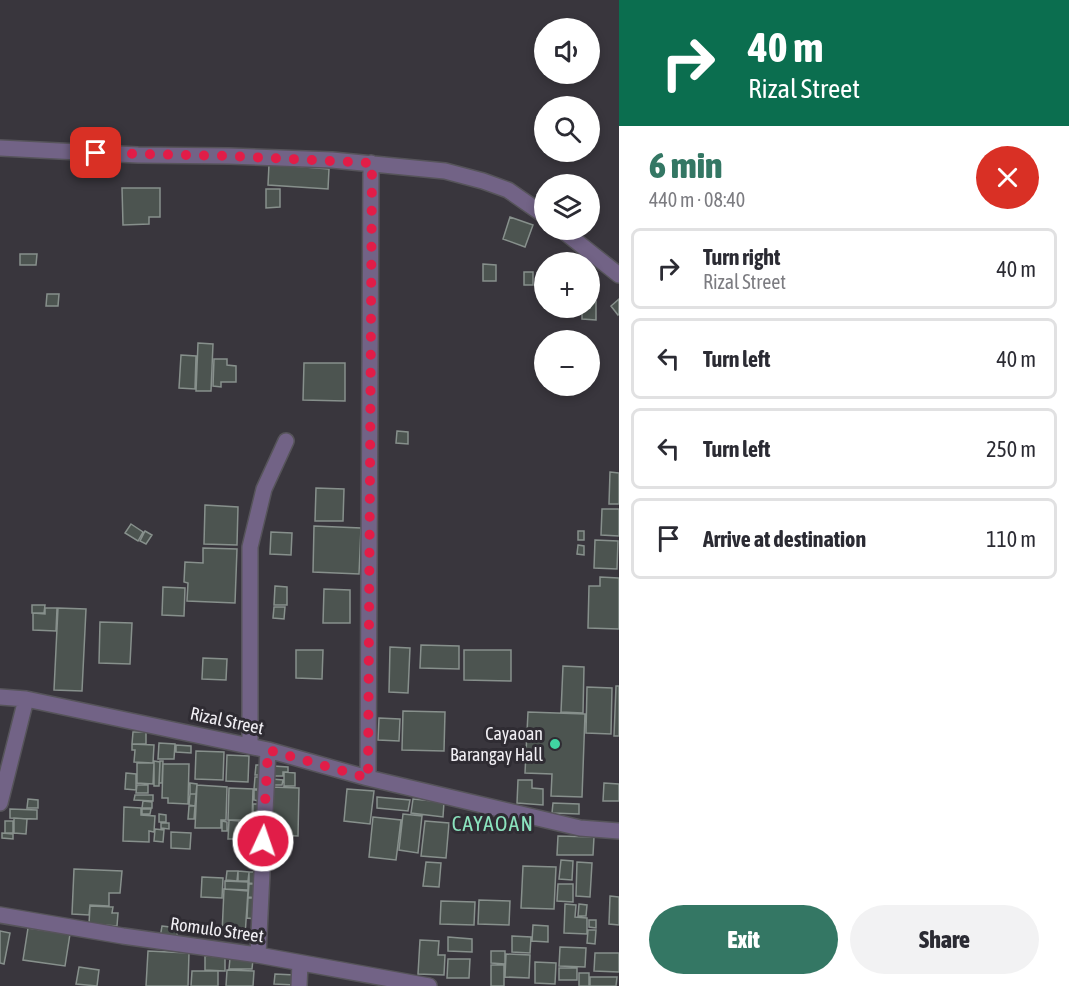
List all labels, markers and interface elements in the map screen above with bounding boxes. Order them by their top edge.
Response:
map controls [534,18,600,396]
button: sound [534,18,600,84]
text: 40 m [748,23,823,71]
icon: right [649,24,727,102]
text: Rizal Street [748,73,860,104]
button: search [534,96,600,162]
pin [70,127,121,178]
icon: arrive [79,136,112,169]
text: 6 min [649,144,723,186]
button: close [976,146,1039,209]
button: layers [534,174,600,240]
text: 440 m · 08:40 [649,188,745,211]
text: Turn right [703,244,780,270]
button: + [534,252,600,318]
icon: right [652,252,685,285]
text: 40 m [996,256,1036,282]
text: Rizal Street [703,270,786,293]
button: − [534,330,600,396]
icon: left [652,342,685,375]
text: Turn left [703,346,770,372]
text: 40 m [996,346,1036,372]
icon: left [652,432,685,465]
text: Turn left [703,436,770,462]
text: 250 m [986,436,1036,462]
icon: arrive [652,522,685,555]
text: Arrive at destination [703,526,866,552]
text: 110 m [986,526,1036,552]
street label: Rizal Street [188,702,266,739]
place label: Cayaoan Barangay Hall [450,723,543,765]
marker: Cayaoan Barangay Hall [548,737,562,751]
position arrow [231,809,295,873]
district label: CAYAOAN [452,811,534,835]
button: Exit [649,905,838,974]
button: Share [850,905,1039,974]
street label: Romulo Street [169,913,265,946]

